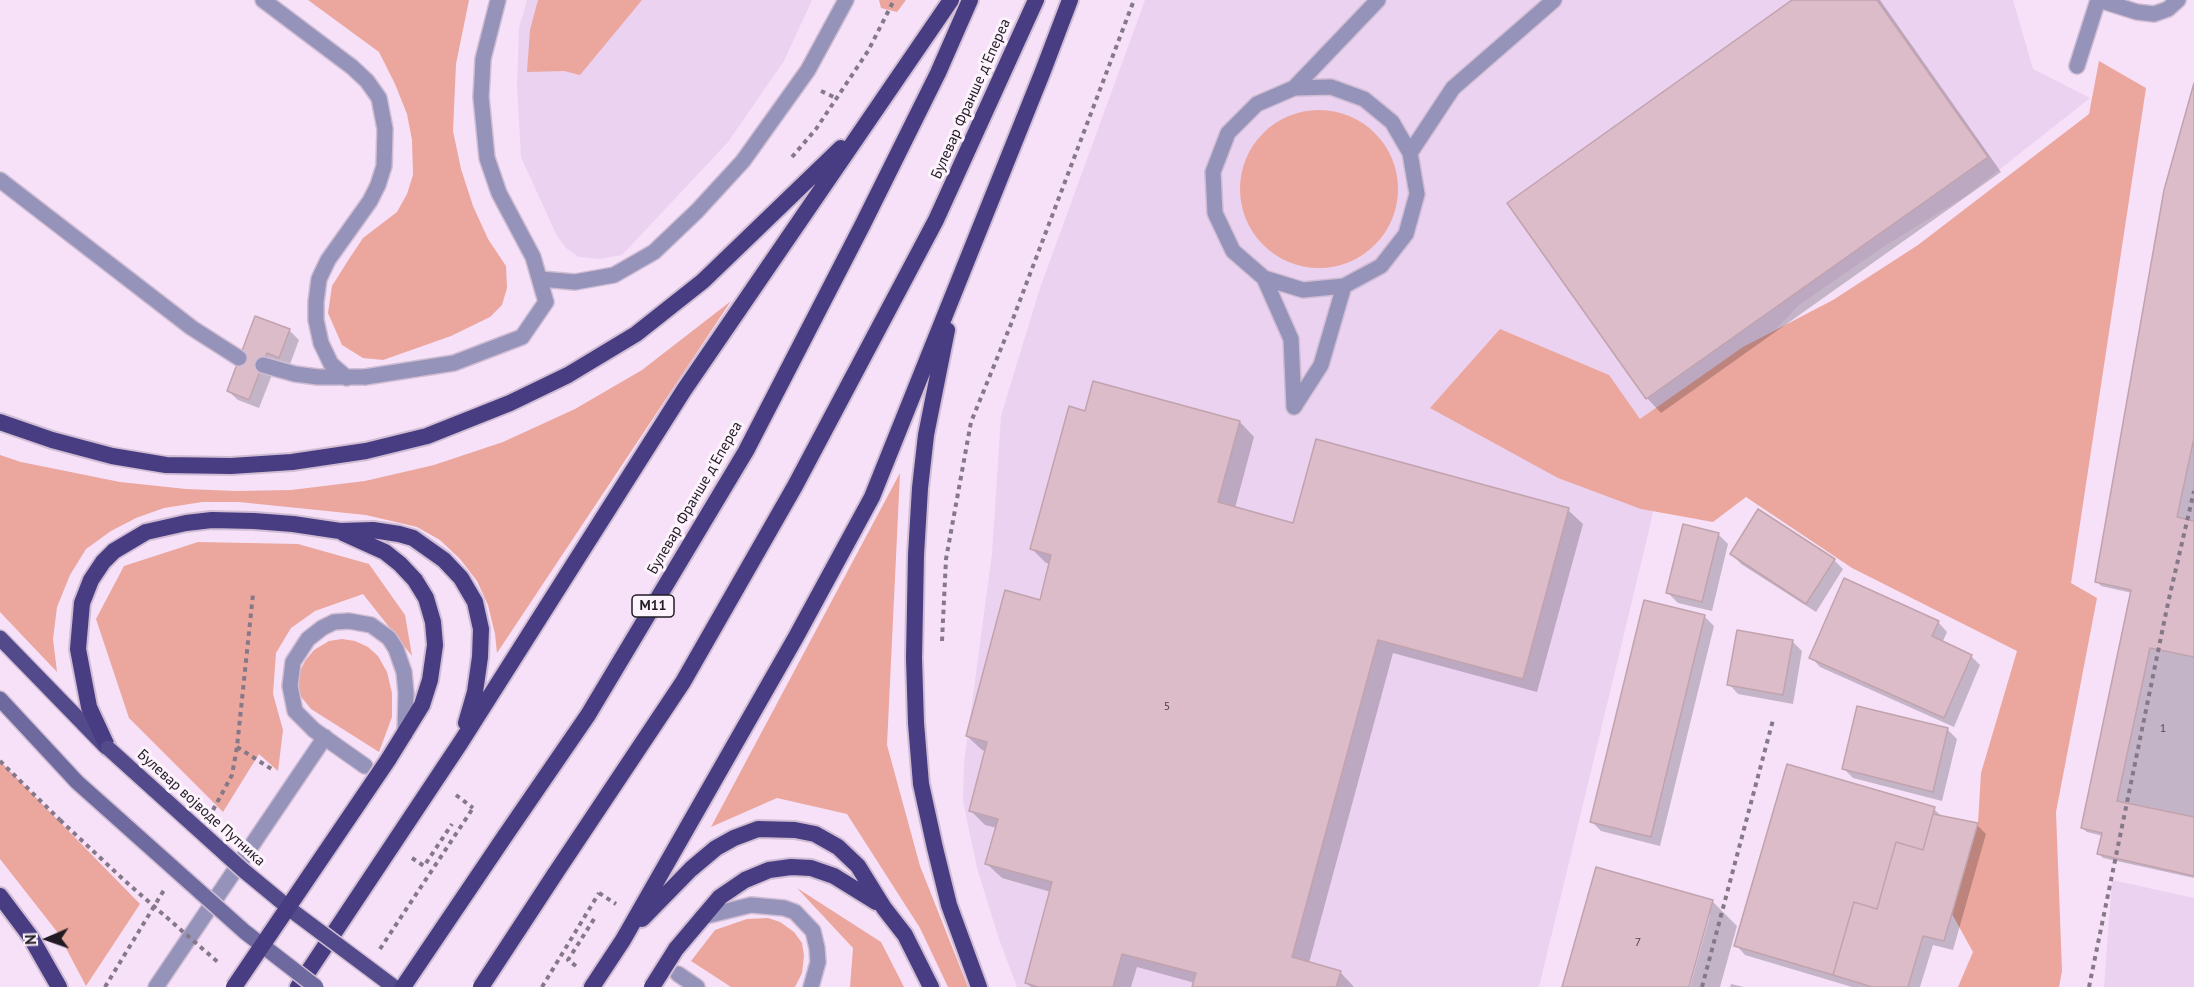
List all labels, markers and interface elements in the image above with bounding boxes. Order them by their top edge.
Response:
street label: Булевар Франше д'Епереа [927,16,1015,182]
street label: Булевар Франше д'Епереа [644,418,746,578]
road number: M11 [632,595,674,617]
house number: 5 [1164,700,1170,714]
house number: 1 [2160,722,2166,736]
street label: Булевар војводе Путника [133,746,269,870]
north arrow [18,909,78,969]
text: N [20,934,40,945]
house number: 7 [1635,936,1641,950]

